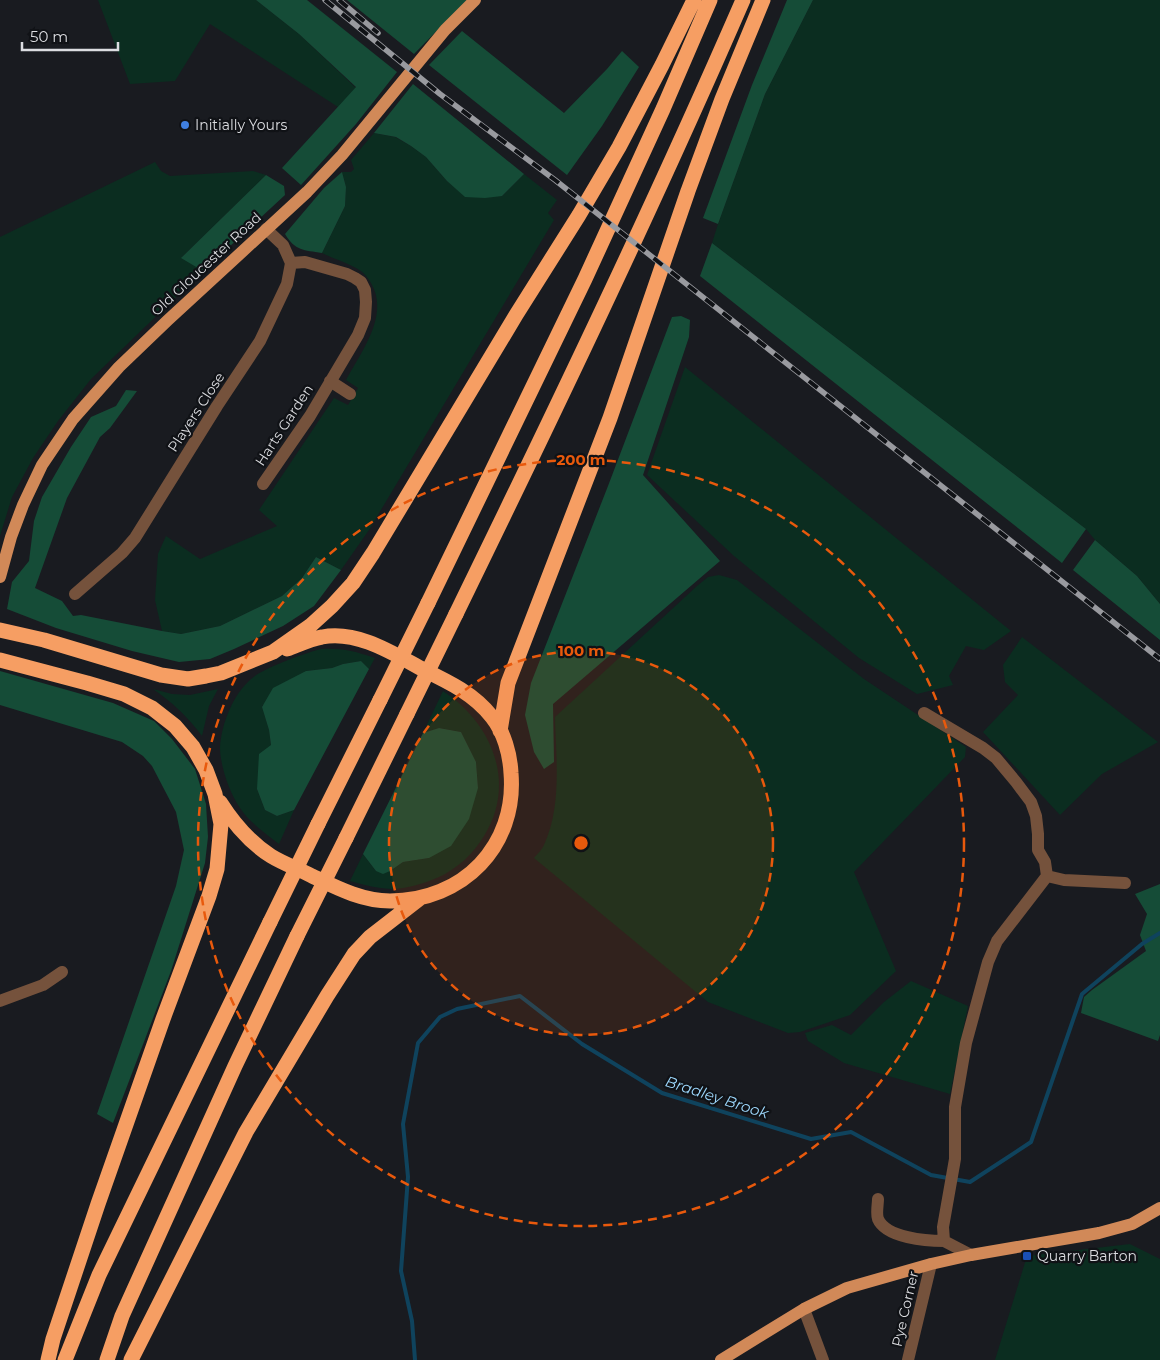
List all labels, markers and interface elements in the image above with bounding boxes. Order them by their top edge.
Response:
scale bar [22,20,119,52]
text: 50 m [30,27,68,46]
place label: Initially Yours [195,116,288,134]
marker: Initially Yours [179,119,191,131]
street label: Old Gloucester Road [147,208,265,320]
street label: Players Close [164,369,228,455]
street label: Harts Garden [251,381,317,469]
text: 200 m [556,450,606,469]
text: 100 m [558,641,604,660]
centre of rings [572,834,590,852]
water label: Bradley Brook [663,1071,772,1123]
place label: Quarry Barton [1037,1247,1137,1265]
marker: Quarry Barton [1021,1250,1033,1262]
street label: Pye Corner [888,1269,923,1349]

